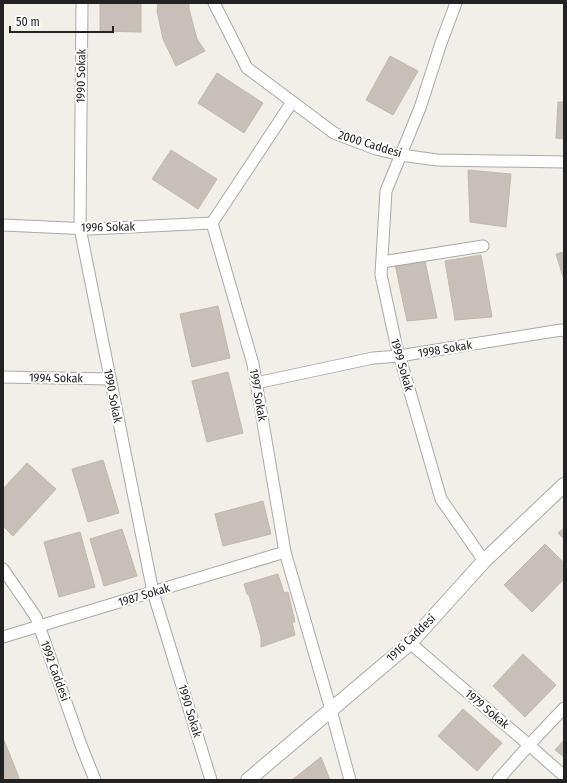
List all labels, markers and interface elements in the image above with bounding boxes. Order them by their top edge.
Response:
scale bar [10,8,113,34]
text: 50 m [16,15,40,29]
street label: 1990 Sokak [74,48,88,103]
street label: 2000 Caddesi [337,128,403,160]
street label: 1996 Sokak [81,220,136,234]
street label: 1999 Sokak [388,337,416,393]
street label: 1998 Sokak [417,338,473,360]
street label: 1990 Sokak [101,368,125,425]
street label: 1997 Sokak [247,368,270,423]
street label: 1994 Sokak [29,371,84,385]
street label: 1987 Sokak [117,580,172,609]
street label: 1916 Caddesi [384,611,438,665]
street label: 1992 Caddesi [38,639,72,703]
street label: 1990 Sokak [175,683,205,740]
street label: 1979 Sokak [462,687,512,732]

